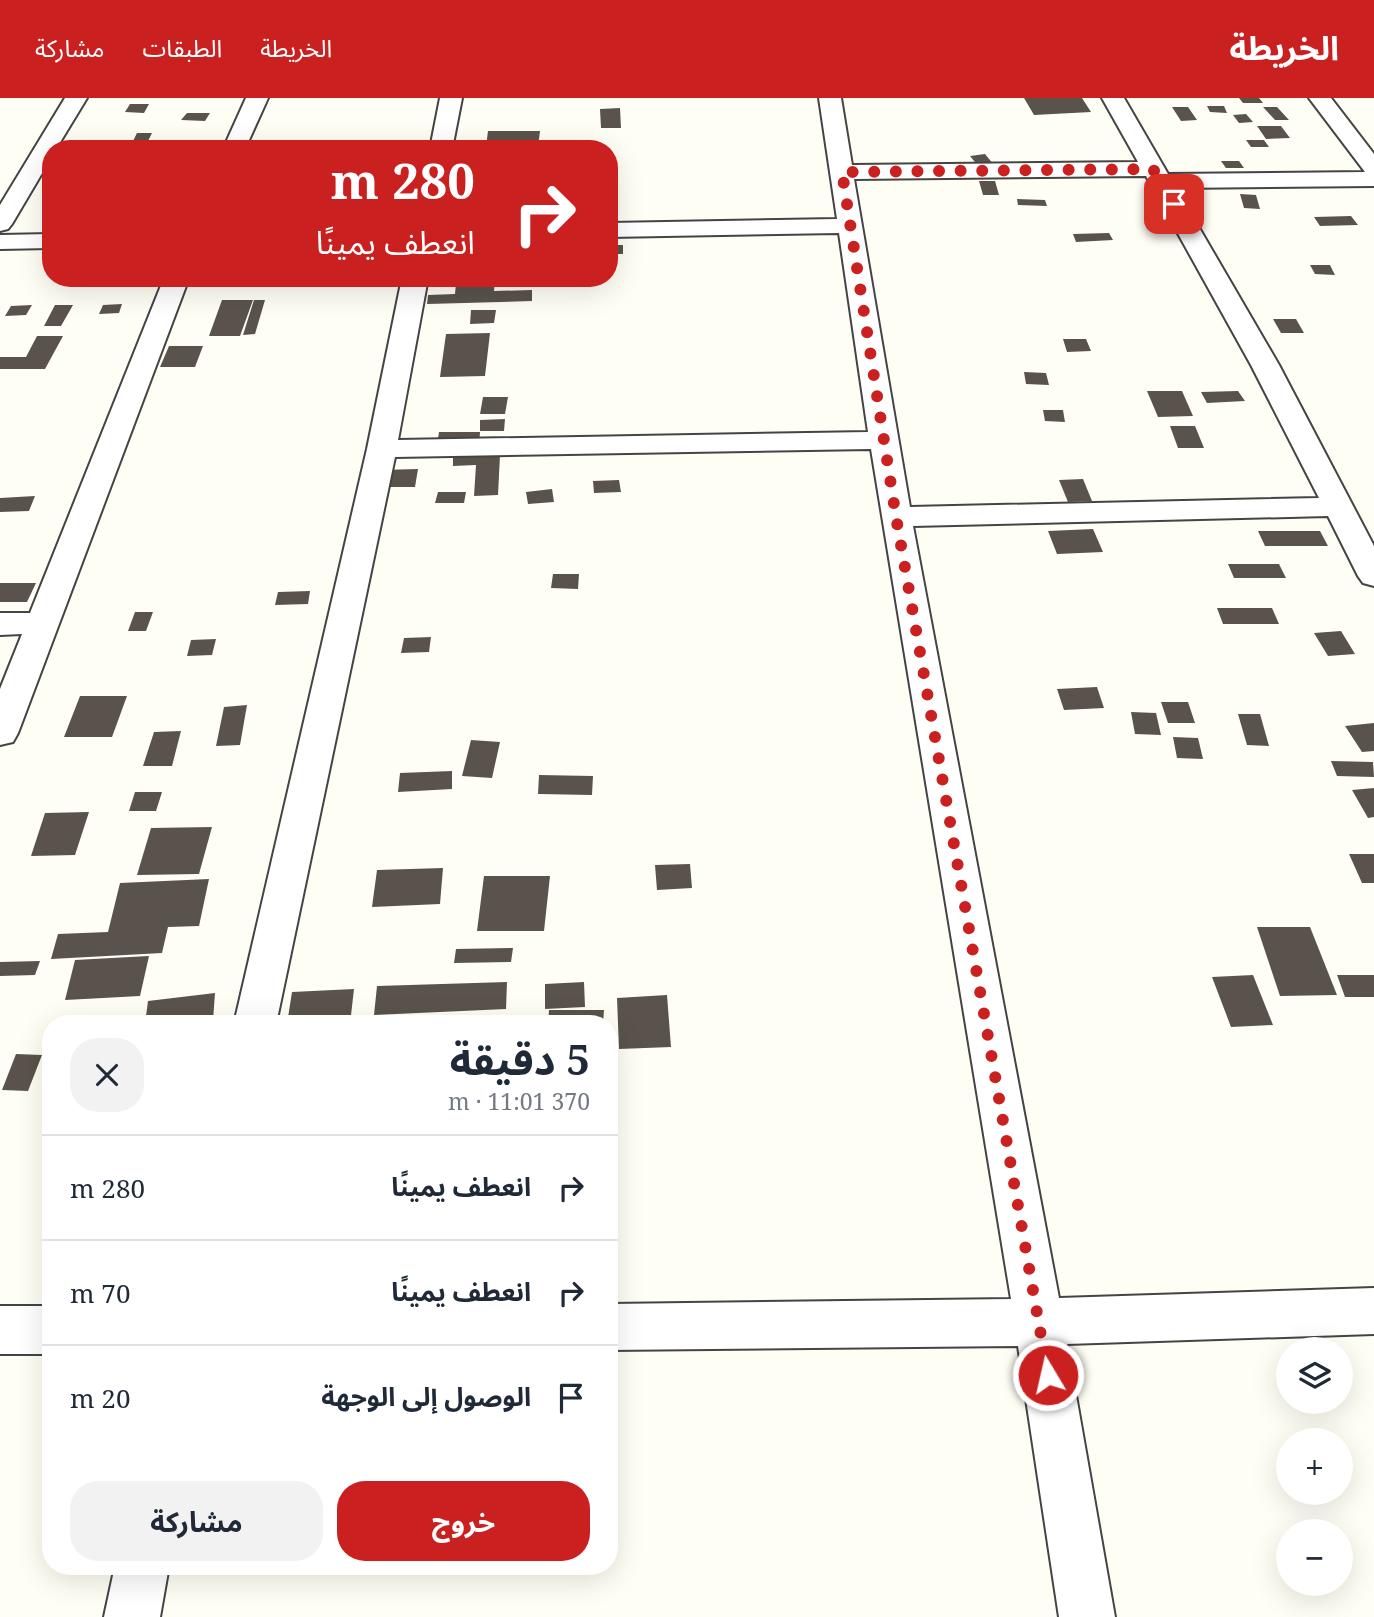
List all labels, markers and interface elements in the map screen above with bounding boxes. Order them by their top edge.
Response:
text: الخريطة [1229,25,1339,70]
text: مشاركة [35,31,104,64]
text: الطبقات [142,31,222,64]
text: الخريطة [260,31,332,64]
text: 280 m [331,147,475,213]
icon: right [499,168,590,259]
pin [1144,174,1204,234]
icon: arrive [1155,185,1193,223]
text: انعطف يمينًا [316,220,475,263]
text: 5 دقيقة [450,1030,590,1087]
button: close [70,1038,144,1112]
text: 370 m · 11:01 [448,1085,590,1117]
text: انعطف يمينًا [391,1168,531,1204]
icon: right [552,1169,590,1207]
text: 280 m [70,1170,145,1206]
text: انعطف يمينًا [391,1273,531,1309]
icon: right [552,1274,590,1312]
text: 70 m [70,1275,130,1311]
map controls [1276,1337,1353,1596]
button: layers [1276,1337,1353,1414]
position arrow [1011,1338,1085,1412]
text: الوصول إلى الوجهة [321,1378,531,1414]
icon: arrive [552,1379,590,1417]
text: 20 m [70,1380,130,1416]
button: + [1276,1428,1353,1505]
button: مشاركة [70,1481,323,1561]
button: خروج [337,1481,590,1561]
button: − [1276,1519,1353,1596]

